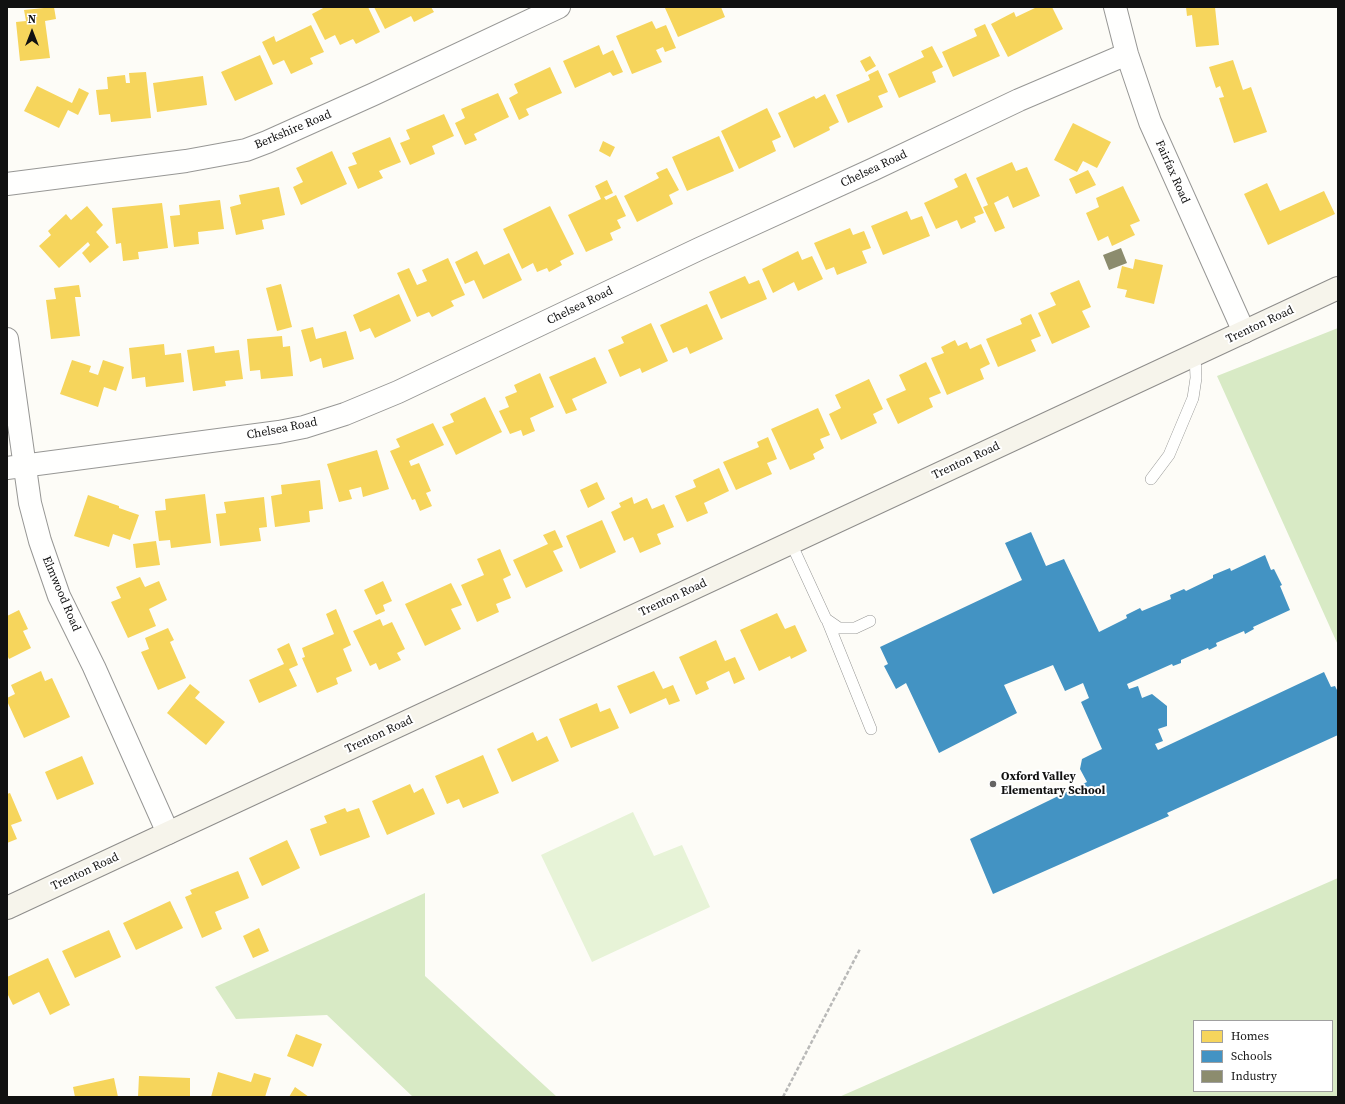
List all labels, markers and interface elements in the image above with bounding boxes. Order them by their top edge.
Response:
north arrow [12,12,52,52]
text: N [28,12,36,27]
street label: Berkshire Road [252,107,334,153]
street label: Fairfax Road [1152,138,1192,206]
street label: Chelsea Road [838,147,910,191]
street label: Chelsea Road [545,284,615,328]
street label: Trenton Road [1224,303,1296,347]
street label: Chelsea Road [245,415,319,443]
street label: Trenton Road [930,439,1002,483]
street label: Elmwood Road [39,554,83,634]
street label: Trenton Road [637,576,709,620]
street label: Trenton Road [343,713,415,757]
place label: Oxford Valley Elementary School [1001,770,1105,798]
marker: Oxford Valley Elementary School [988,779,998,789]
street label: Trenton Road [49,850,121,894]
legend [1193,1020,1333,1092]
text: Homes [1231,1028,1269,1044]
text: Schools [1231,1048,1272,1064]
text: Industry [1231,1068,1277,1084]

